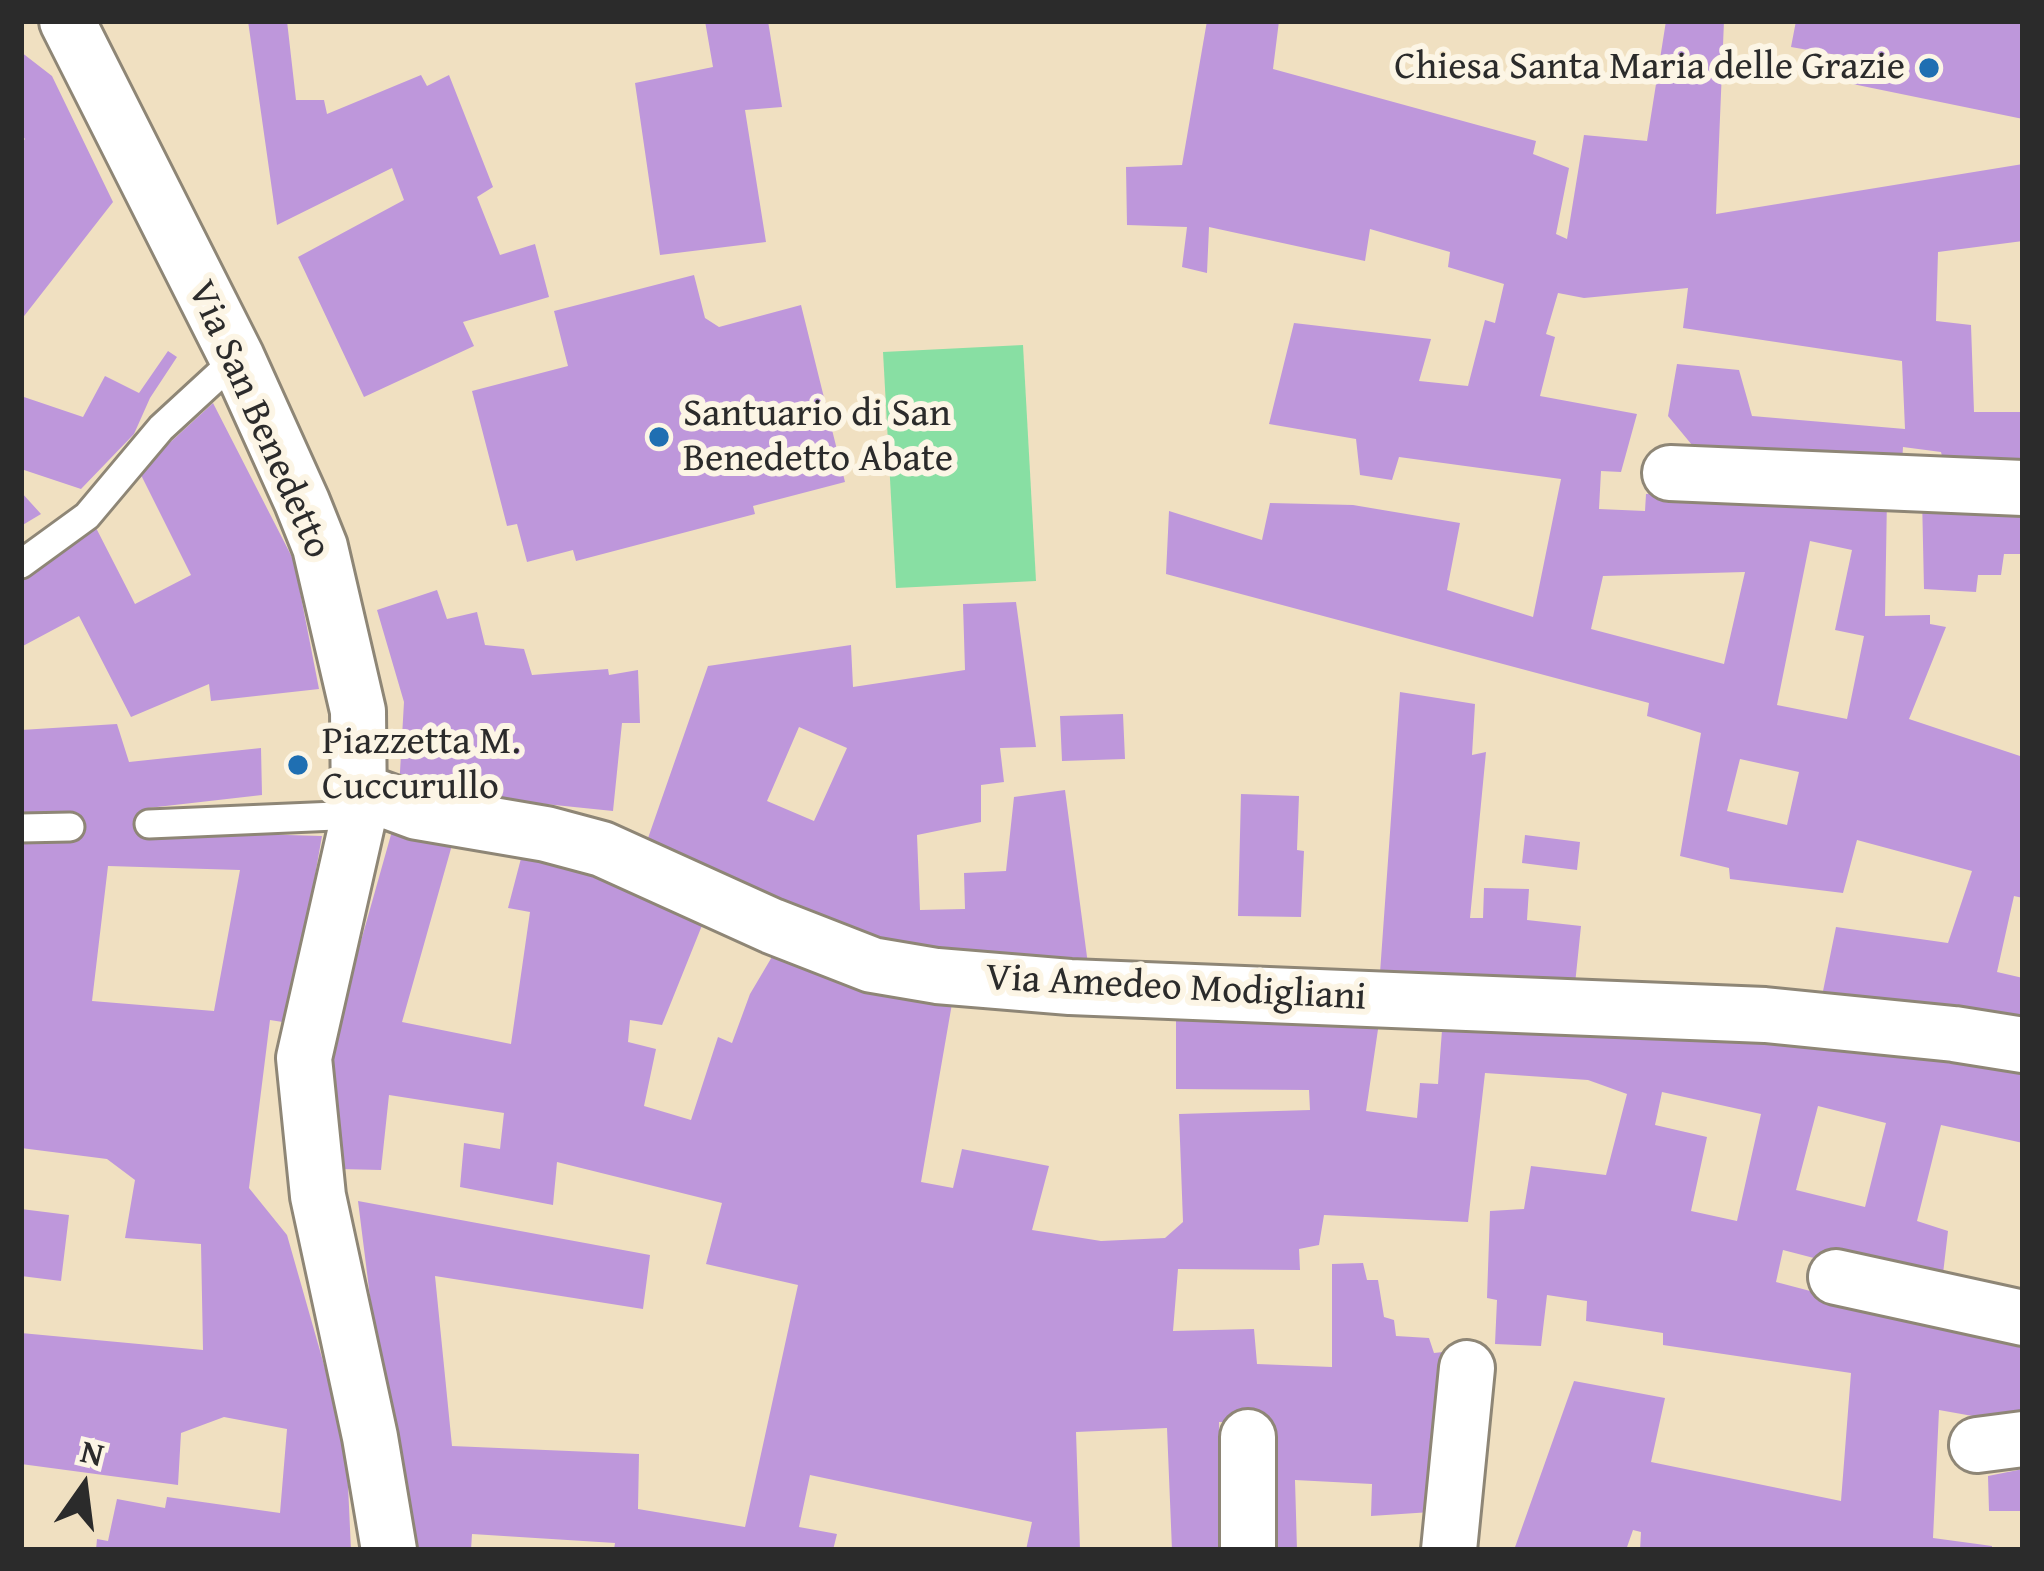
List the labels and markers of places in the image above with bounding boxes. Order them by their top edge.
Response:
place label: Chiesa Santa Maria delle Grazie [1394,45,1905,91]
marker: Chiesa Santa Maria delle Grazie [1916,55,1942,81]
place label: Santuario di San Benedetto Abate [683,392,953,483]
marker: Santuario di San Benedetto Abate [646,424,672,450]
place label: Piazzetta M. Cuccurullo [322,720,521,811]
marker: Piazzetta M. Cuccurullo [285,752,311,778]

